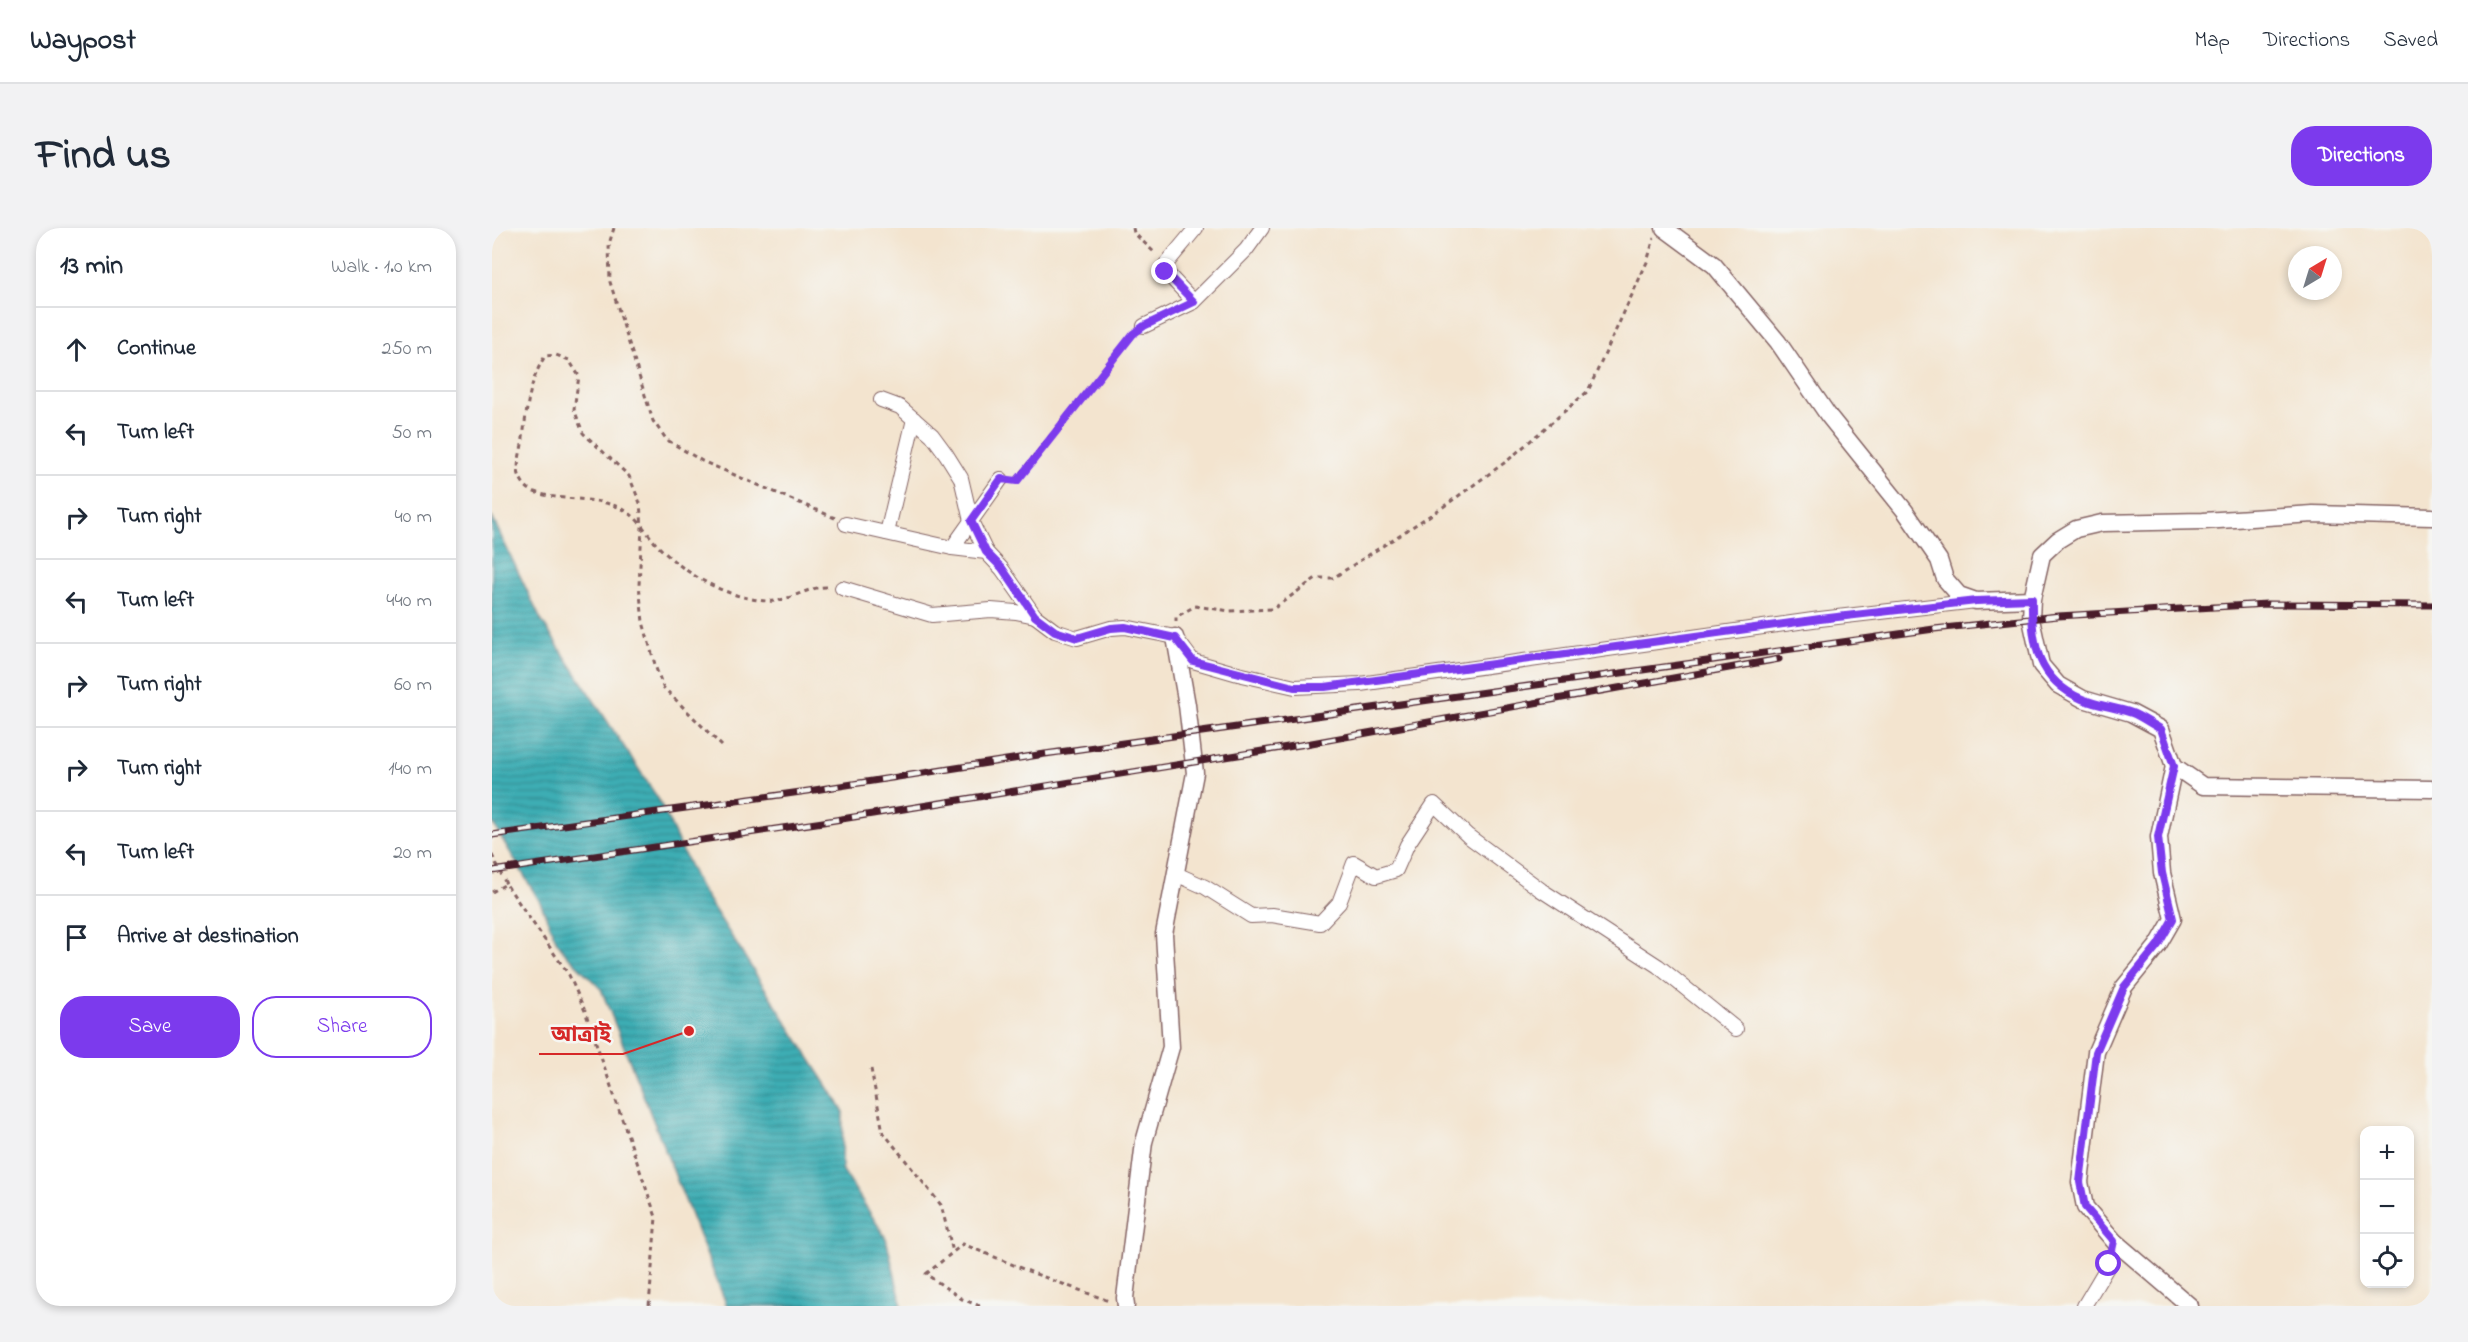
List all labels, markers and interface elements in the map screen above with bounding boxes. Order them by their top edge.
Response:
text: Waypost [30,21,136,62]
text: Map [2194,26,2230,56]
text: Directions [2263,26,2350,56]
text: Saved [2383,26,2438,56]
text: Find us [36,126,171,187]
button: Directions [2291,126,2432,186]
north arrow [2288,246,2342,300]
text: 13 min [60,248,123,286]
text: Walk · 1.0 km [331,253,432,282]
route end [1151,258,1177,284]
icon: ahead [60,333,93,366]
text: Continue [117,333,196,365]
text: 250 m [381,335,432,364]
icon: left [60,417,93,450]
text: Turn left [117,417,194,449]
text: 50 m [391,419,432,448]
icon: right [60,501,93,534]
text: Turn right [117,501,202,533]
text: 40 m [395,503,432,532]
icon: left [60,585,93,618]
text: Turn left [117,585,194,617]
text: 440 m [386,587,432,616]
icon: right [60,669,93,702]
text: Turn right [117,669,202,701]
text: 60 m [394,671,432,700]
icon: right [60,753,93,786]
text: Turn right [117,753,202,785]
text: 140 m [388,755,432,784]
icon: left [60,837,93,870]
text: Turn left [117,837,194,869]
text: 20 m [393,839,432,868]
icon: arrive [60,921,93,954]
text: Arrive at destination [117,921,299,953]
button: Save [60,996,240,1058]
button: Share [252,996,432,1058]
callout: আত্রাই [539,1014,623,1054]
text: আত্রাই [550,1020,612,1052]
map controls [2360,1126,2414,1288]
button: + [2360,1126,2414,1180]
button: − [2360,1180,2414,1234]
button: locate [2360,1234,2414,1288]
route start [2095,1250,2121,1276]

